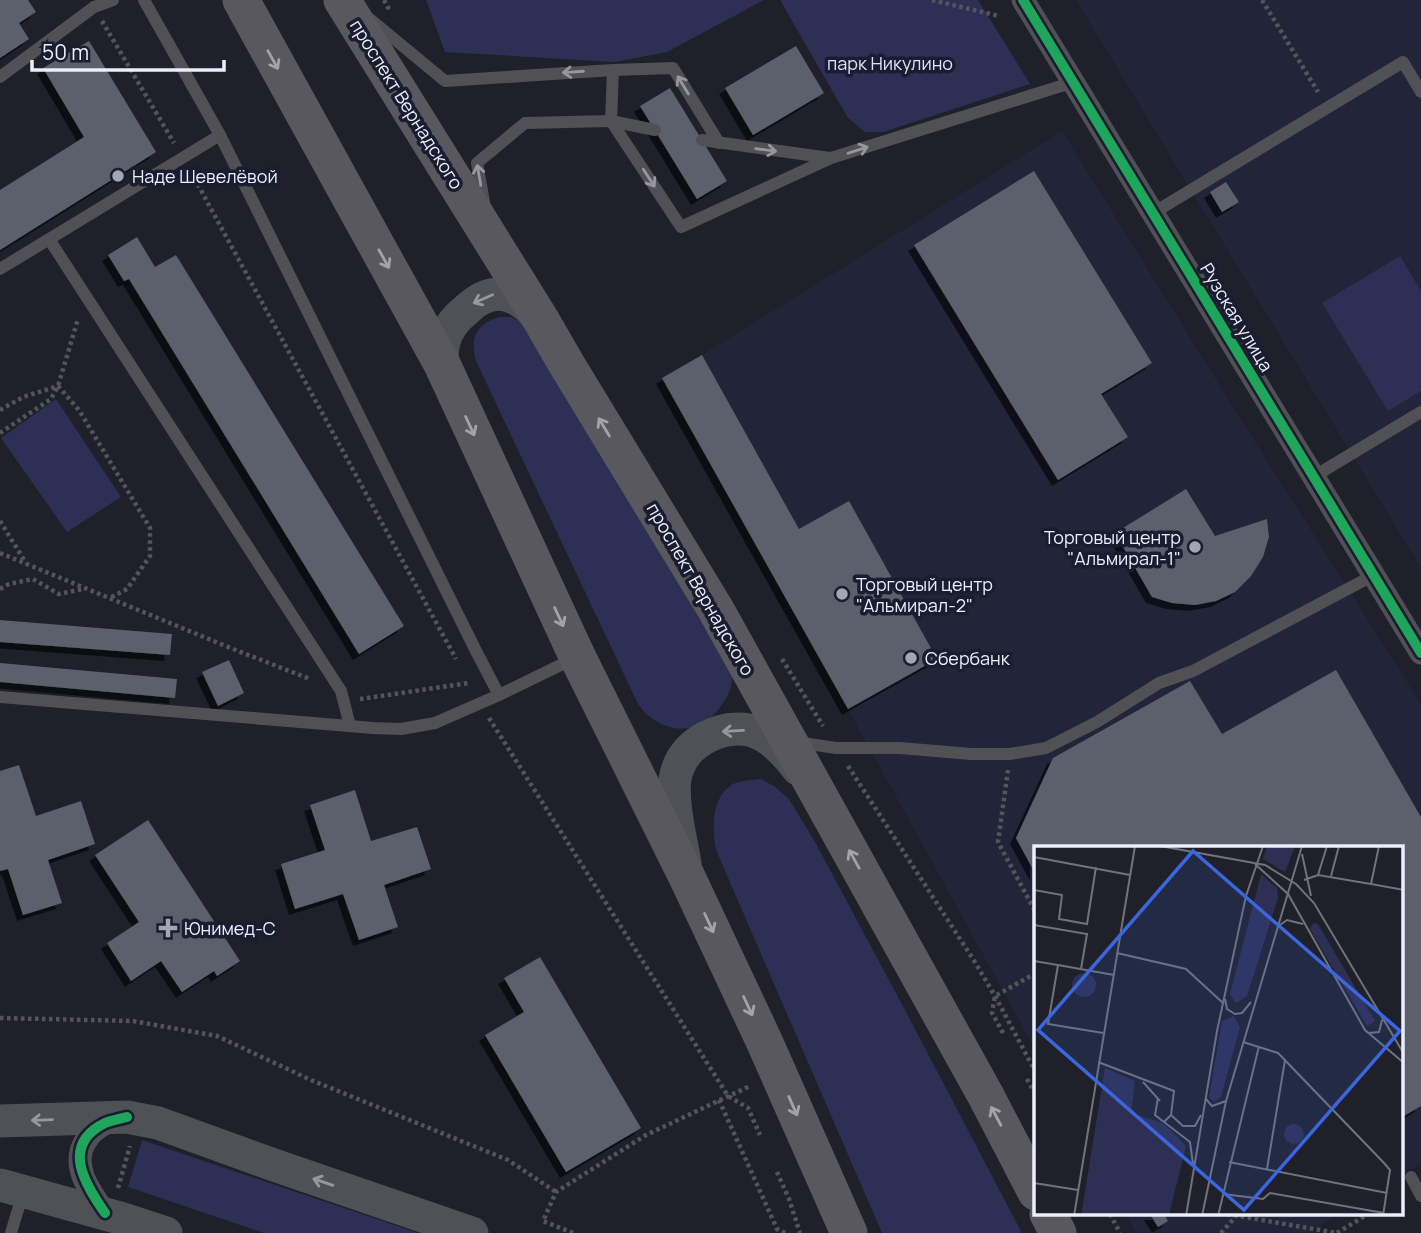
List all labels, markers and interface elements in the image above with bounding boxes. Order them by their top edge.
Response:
street label: проспект Вернадского [345,15,469,193]
scale bar [32,28,224,72]
text: 50 m [42,38,89,66]
one-way arrow [267,49,280,70]
park label: парк Никулино [827,51,953,75]
one-way arrow [562,66,585,79]
one-way arrow [676,75,690,95]
one-way arrow [847,142,869,155]
one-way arrow [754,143,777,156]
place label: Наде Шевелёвой [132,164,278,188]
one-way arrow [472,164,485,187]
marker: Наде Шевелёвой [110,168,126,184]
one-way arrow [642,168,656,187]
one-way arrow [378,248,391,269]
street label: Рузская улица [1195,258,1279,376]
one-way arrow [473,293,494,306]
one-way arrow [464,415,478,436]
one-way arrow [597,418,611,438]
street label: проспект Вернадского [642,498,760,680]
place label: Торговый центр "Альмирал-1" [1044,525,1181,570]
marker: Торговый центр "Альмирал-1" [1187,539,1203,555]
place label: Торговый центр "Альмирал-2" [856,572,993,617]
marker: Торговый центр "Альмирал-2" [834,586,850,602]
one-way arrow [553,606,567,627]
place label: Сбербанк [925,646,1011,670]
marker: Сбербанк [903,650,919,666]
one-way arrow [723,725,745,738]
inset map [1034,846,1404,1216]
one-way arrow [847,850,861,870]
one-way arrow [702,912,716,933]
place label: Юнимед-С [184,916,276,940]
marker: Юнимед-С [158,918,178,938]
one-way arrow [742,995,755,1016]
one-way arrow [787,1094,800,1116]
one-way arrow [989,1106,1002,1127]
one-way arrow [30,1113,53,1126]
one-way arrow [312,1175,334,1188]

